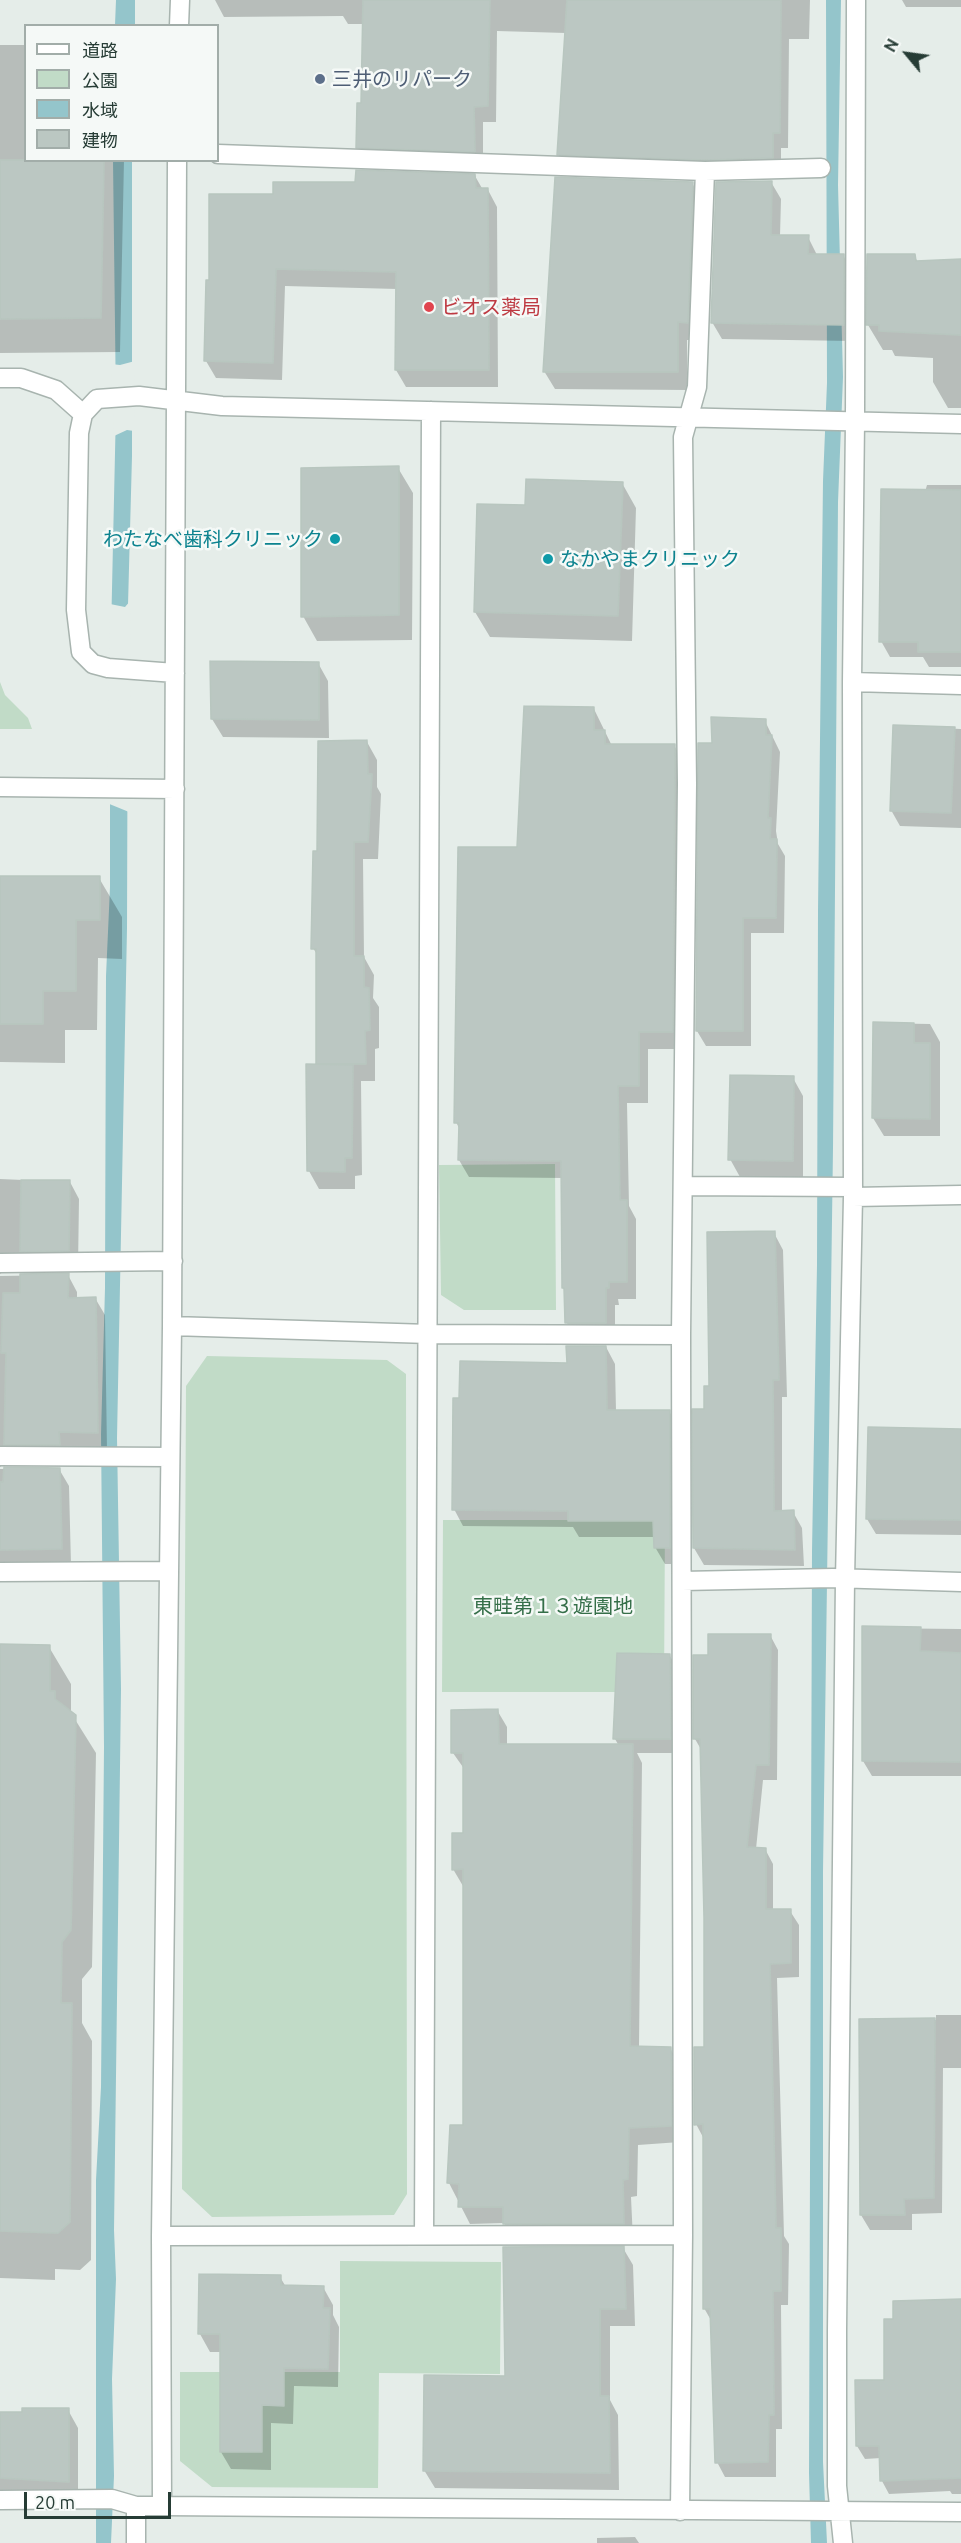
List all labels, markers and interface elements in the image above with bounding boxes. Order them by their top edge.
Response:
legend [24,24,219,162]
north arrow [877,24,937,84]
text: N [880,36,902,55]
text: 道路 [82,40,118,60]
place label: 三井のリパーク [332,67,472,91]
text: 公園 [82,70,118,90]
marker: 三井のリパーク [313,72,327,86]
text: 水域 [82,100,118,120]
text: 建物 [82,130,118,150]
place label: ビオス薬局 [441,295,541,319]
marker: ビオス薬局 [422,300,436,314]
place label: わたなべ歯科クリニック [103,527,323,551]
marker: わたなべ歯科クリニック [328,532,342,546]
place label: なかやまクリニック [560,547,740,571]
marker: なかやまクリニック [541,552,555,566]
park label: 東畦第１３遊園地 [473,1594,633,1618]
scale bar [27,2480,174,2518]
text: 20 m [35,2492,75,2512]

